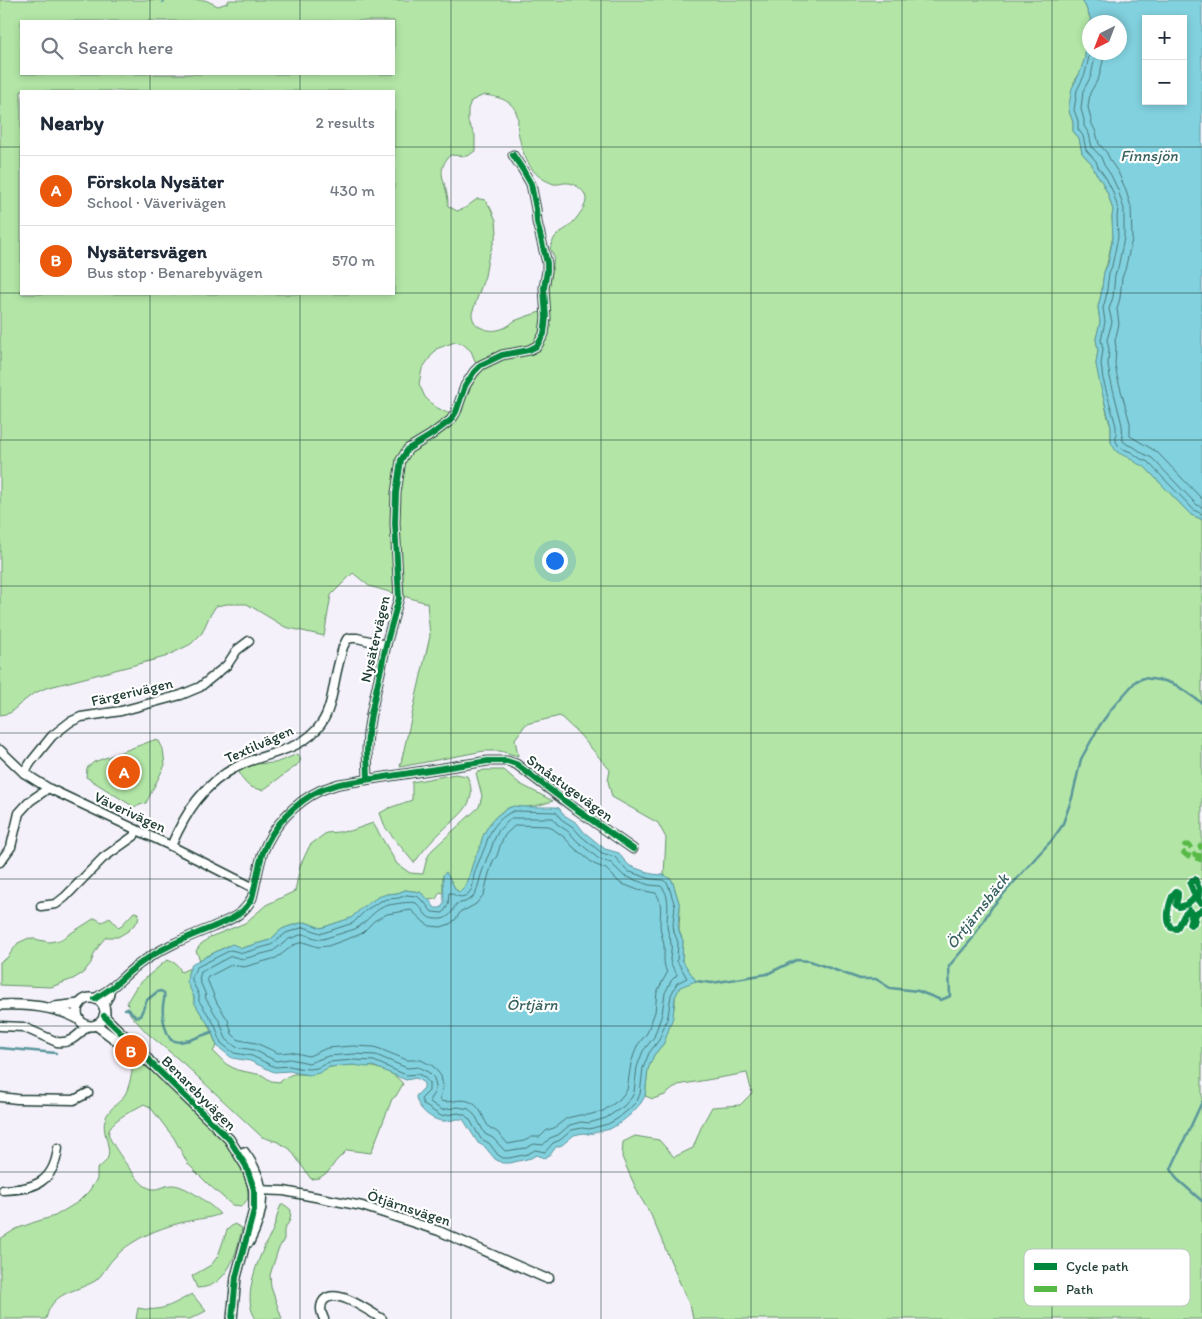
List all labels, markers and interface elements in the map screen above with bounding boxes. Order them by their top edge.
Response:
north arrow [1082,15,1127,60]
map controls [1142,15,1187,105]
button: + [1142,15,1187,60]
search box [20,20,395,75]
icon: search [38,34,66,62]
text: Search here [78,36,173,59]
button: − [1142,60,1187,105]
text: Nearby [40,110,104,135]
text: 2 results [315,113,375,132]
water label: Finnsjön [1120,146,1178,165]
text: Förskola Nysäter [87,170,224,193]
text: A [51,181,61,200]
text: 430 m [330,181,375,200]
text: School · Väverivägen [87,193,226,212]
text: Nysätersvägen [87,240,207,263]
text: B [51,251,61,270]
text: 570 m [332,251,375,270]
text: Bus stop · Benarebyvägen [87,263,263,282]
your location [542,548,568,574]
street label: Nysätervägen [356,593,394,684]
street label: Färgerivägen [89,674,175,710]
street label: Textilvägen [222,721,297,767]
street label: Småstugevägen [523,751,617,826]
pin: A [108,753,140,791]
street label: Väverivägen [91,788,169,836]
water label: Örtjärnsbäck [942,869,1013,953]
water label: Örtjärn [506,995,558,1014]
pin: B [115,1032,147,1070]
street label: Benarebyvägen [158,1052,241,1135]
street label: Ötjärnsvägen [365,1186,453,1230]
legend [1024,1249,1190,1306]
text: Cycle path [1066,1258,1129,1275]
text: Path [1066,1281,1093,1298]

